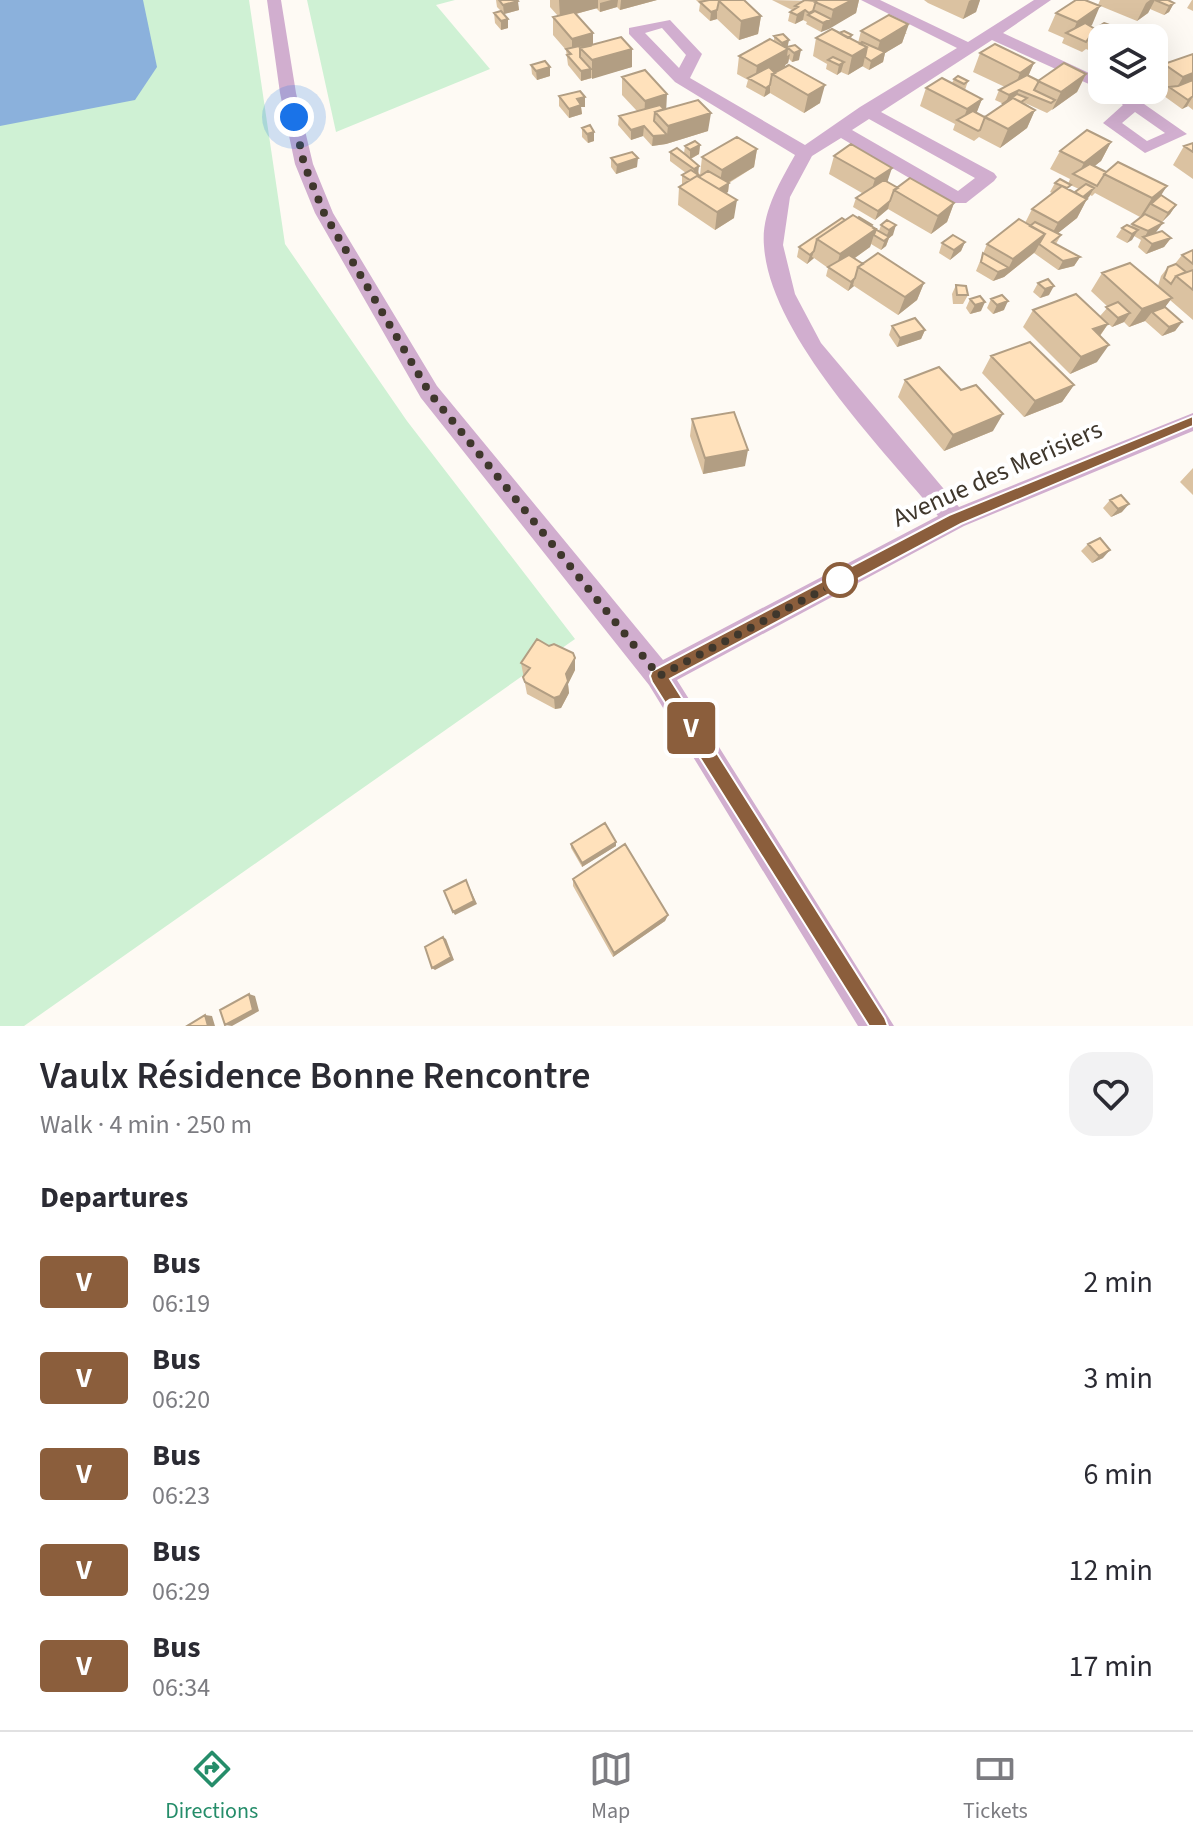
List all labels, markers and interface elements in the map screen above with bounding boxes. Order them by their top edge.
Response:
map controls [1088,24,1168,104]
button: layers [1088,24,1168,104]
your location [274,97,314,137]
street label: Avenue des Merisiers [886,411,1108,536]
unlabelled marker [823,563,857,597]
line badge: V [665,702,717,754]
text: V [683,708,699,748]
text: Vaulx Résidence Bonne Rencontre [40,1049,591,1103]
button: heart [1069,1052,1153,1136]
text: Walk · 4 min · 250 m [40,1106,252,1143]
text: Departures [40,1176,188,1219]
text: Bus [152,1242,200,1285]
text: 2 min [1083,1261,1153,1304]
text: V [76,1262,92,1302]
text: 06:19 [152,1285,210,1322]
text: Bus [152,1338,200,1381]
text: 3 min [1083,1357,1153,1400]
text: V [76,1358,92,1398]
text: 06:20 [152,1381,210,1418]
text: Bus [152,1434,200,1477]
text: 6 min [1083,1453,1153,1496]
text: V [76,1454,92,1494]
text: 06:23 [152,1477,210,1514]
text: Bus [152,1530,200,1573]
text: 12 min [1069,1549,1153,1592]
text: V [76,1550,92,1590]
text: 06:29 [152,1573,210,1610]
text: Bus [152,1626,200,1669]
text: 17 min [1069,1645,1153,1688]
text: V [76,1646,92,1686]
text: 06:34 [152,1669,210,1706]
tab: Directions [165,1747,258,1827]
tab: Map [589,1747,633,1827]
tab: Tickets [963,1747,1028,1827]

